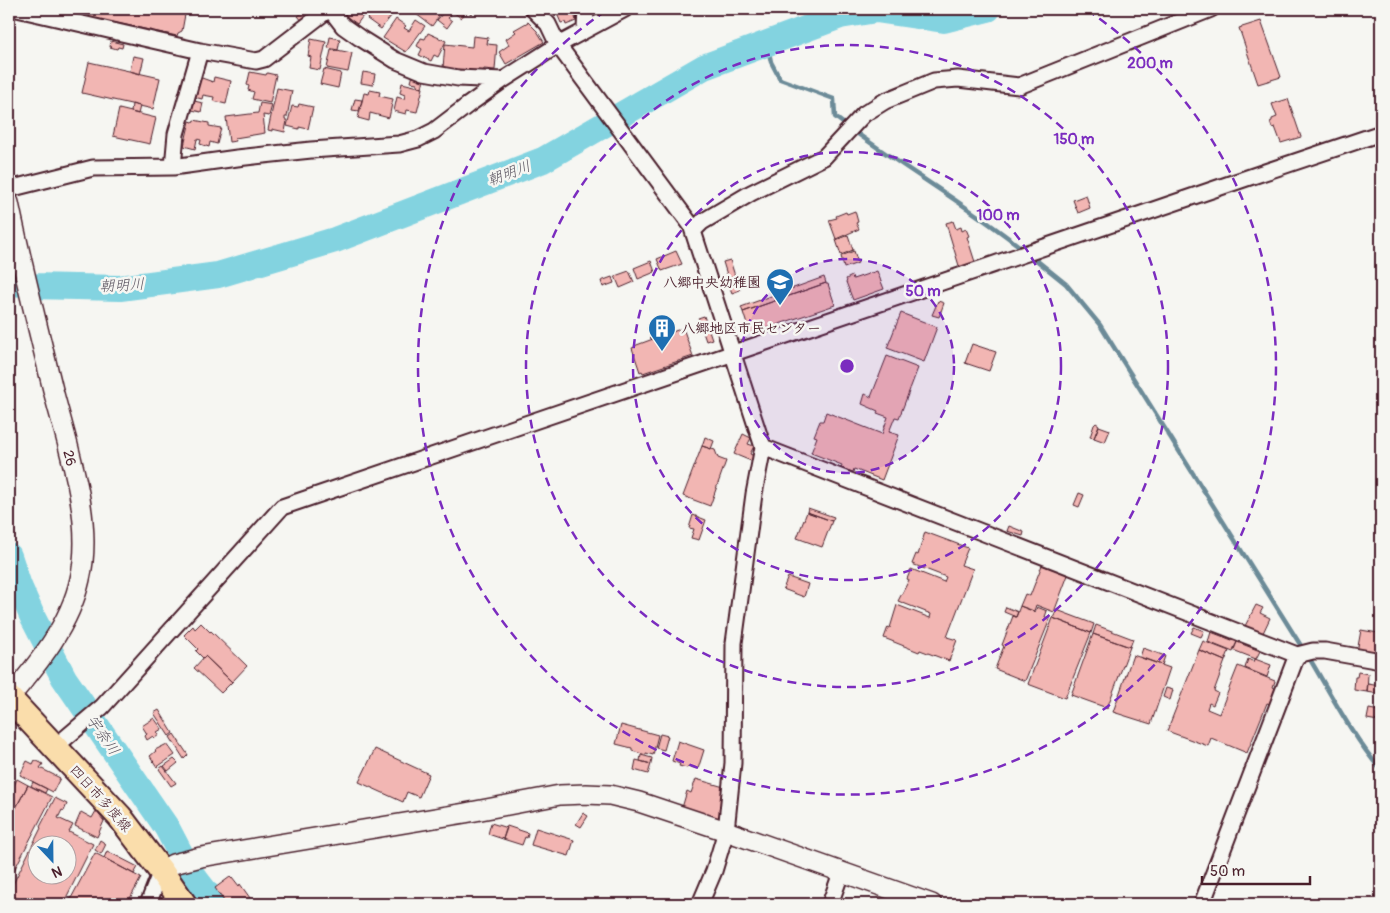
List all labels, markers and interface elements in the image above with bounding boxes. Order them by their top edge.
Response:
text: 200 m [1127,54,1173,73]
text: 150 m [1054,130,1094,149]
water label: 朝明川 [485,157,534,190]
text: 100 m [977,206,1019,225]
school or university icon: 八郷中央幼稚園 [765,267,795,306]
place label: 八郷中央幼稚園 [663,274,761,291]
water label: 朝明川 [99,275,145,296]
text: 50 m [906,282,940,301]
building icon: 八郷地区市民センター [647,313,677,352]
place label: 八郷地区市民センター [681,320,821,337]
centre of rings [838,357,856,375]
street label: 26 [59,448,80,468]
water label: 宇奈川 [82,711,123,759]
street label: 四日市多度線 [66,761,135,835]
north arrow [28,836,78,886]
scale bar [1202,853,1310,885]
text: N [49,862,64,881]
text: 50 m [1210,862,1245,881]

